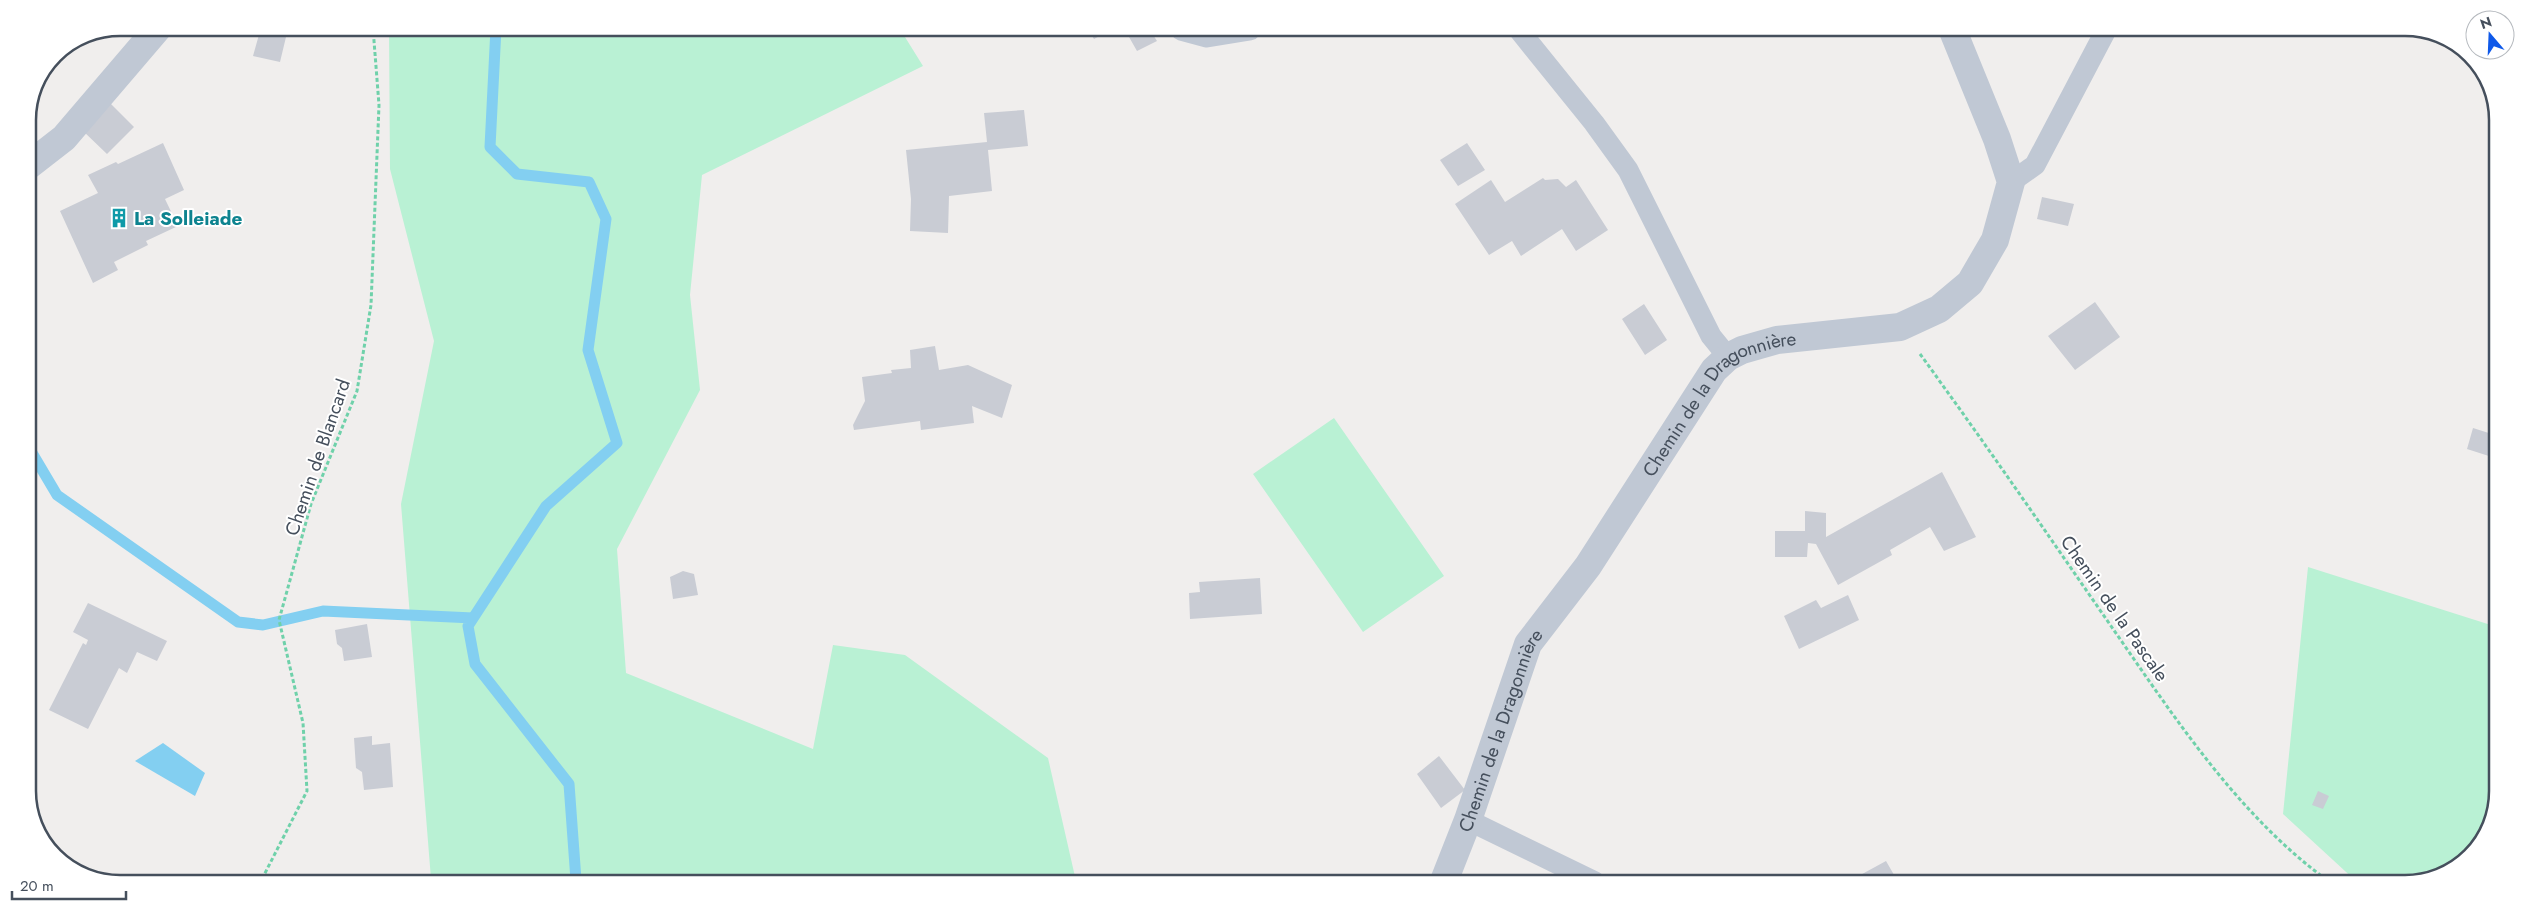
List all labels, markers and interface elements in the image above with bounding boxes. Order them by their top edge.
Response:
north arrow [2465,10,2515,60]
text: N [2477,11,2494,34]
place label: La Solleiade [134,205,242,232]
building icon: La Solleiade [108,207,130,229]
street label: Chemin de la Dragonnière [1636,325,1798,482]
street label: Chemin de Blancard [278,375,357,539]
street label: Chemin de la Pascale [2054,530,2175,687]
street label: Chemin de la Dragonnière [1452,623,1549,836]
scale bar [12,868,126,900]
text: 20 m [20,875,54,897]

